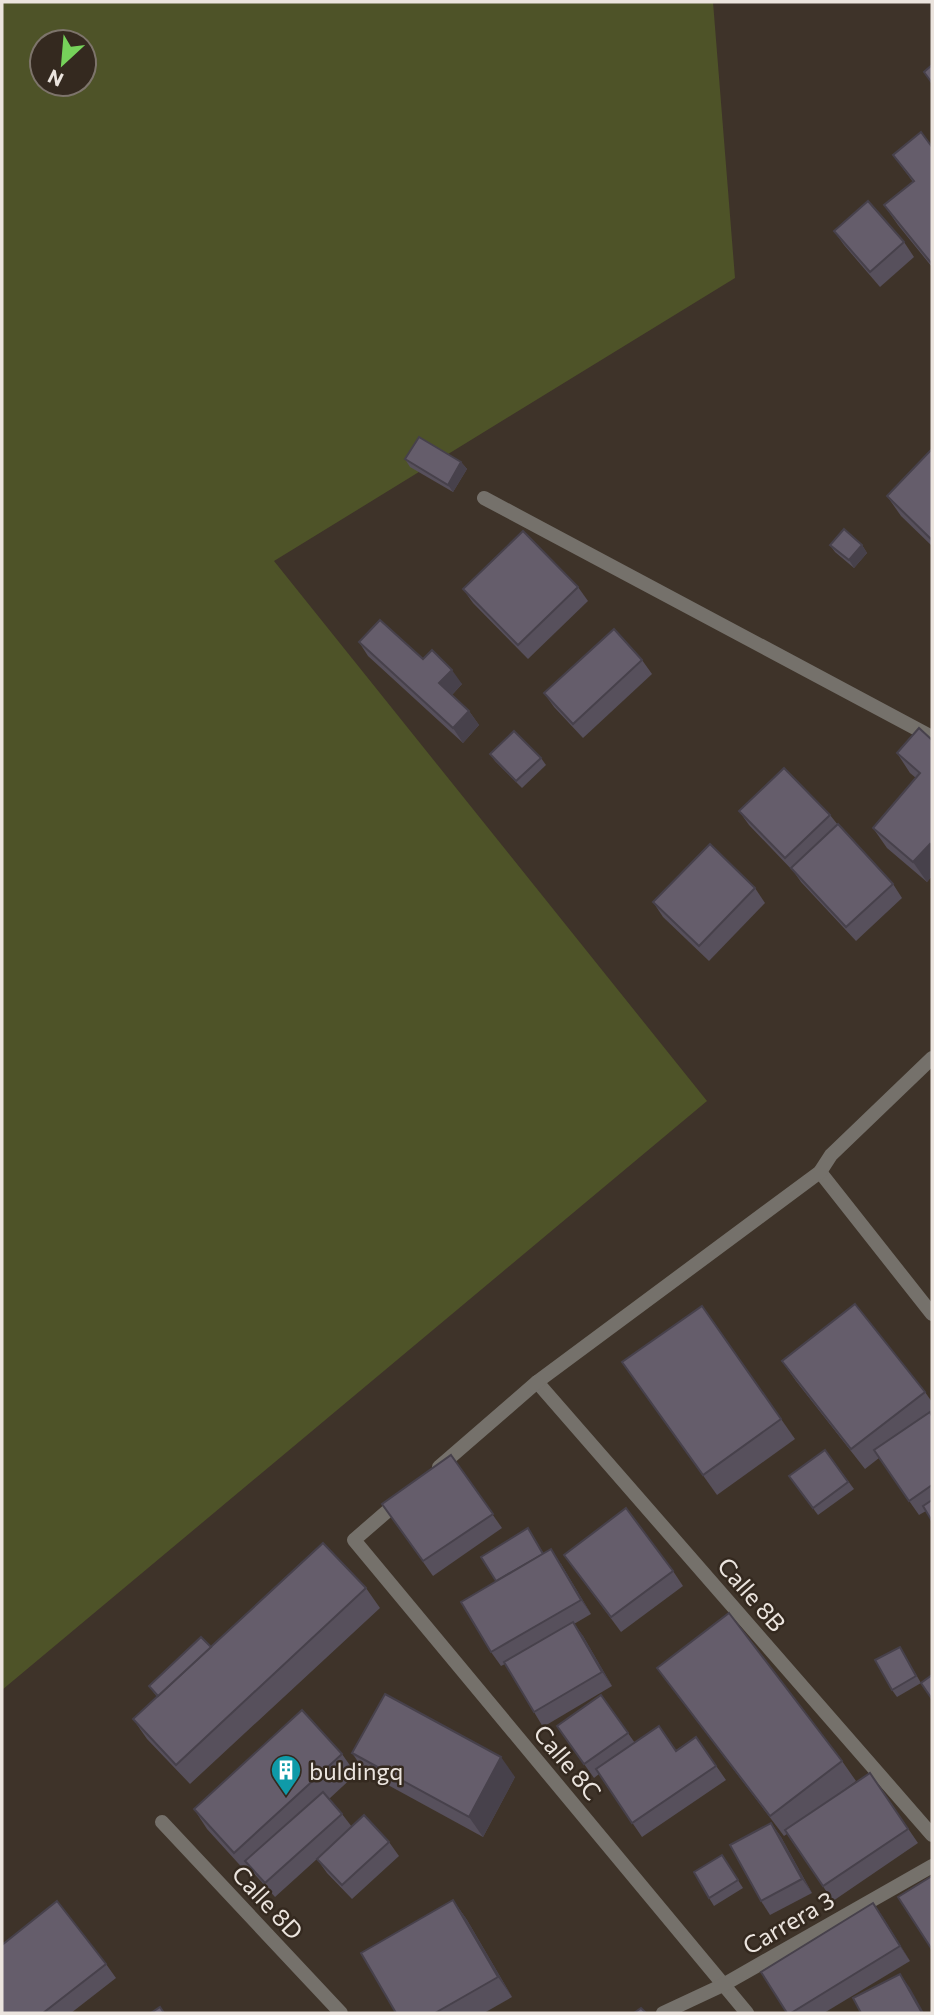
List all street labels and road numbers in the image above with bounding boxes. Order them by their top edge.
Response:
street label: Calle 8B [712,1551,792,1637]
street label: Calle 8C [528,1718,608,1806]
street label: Calle 8D [226,1859,310,1945]
street label: Carrera 3 [737,1884,839,1960]

